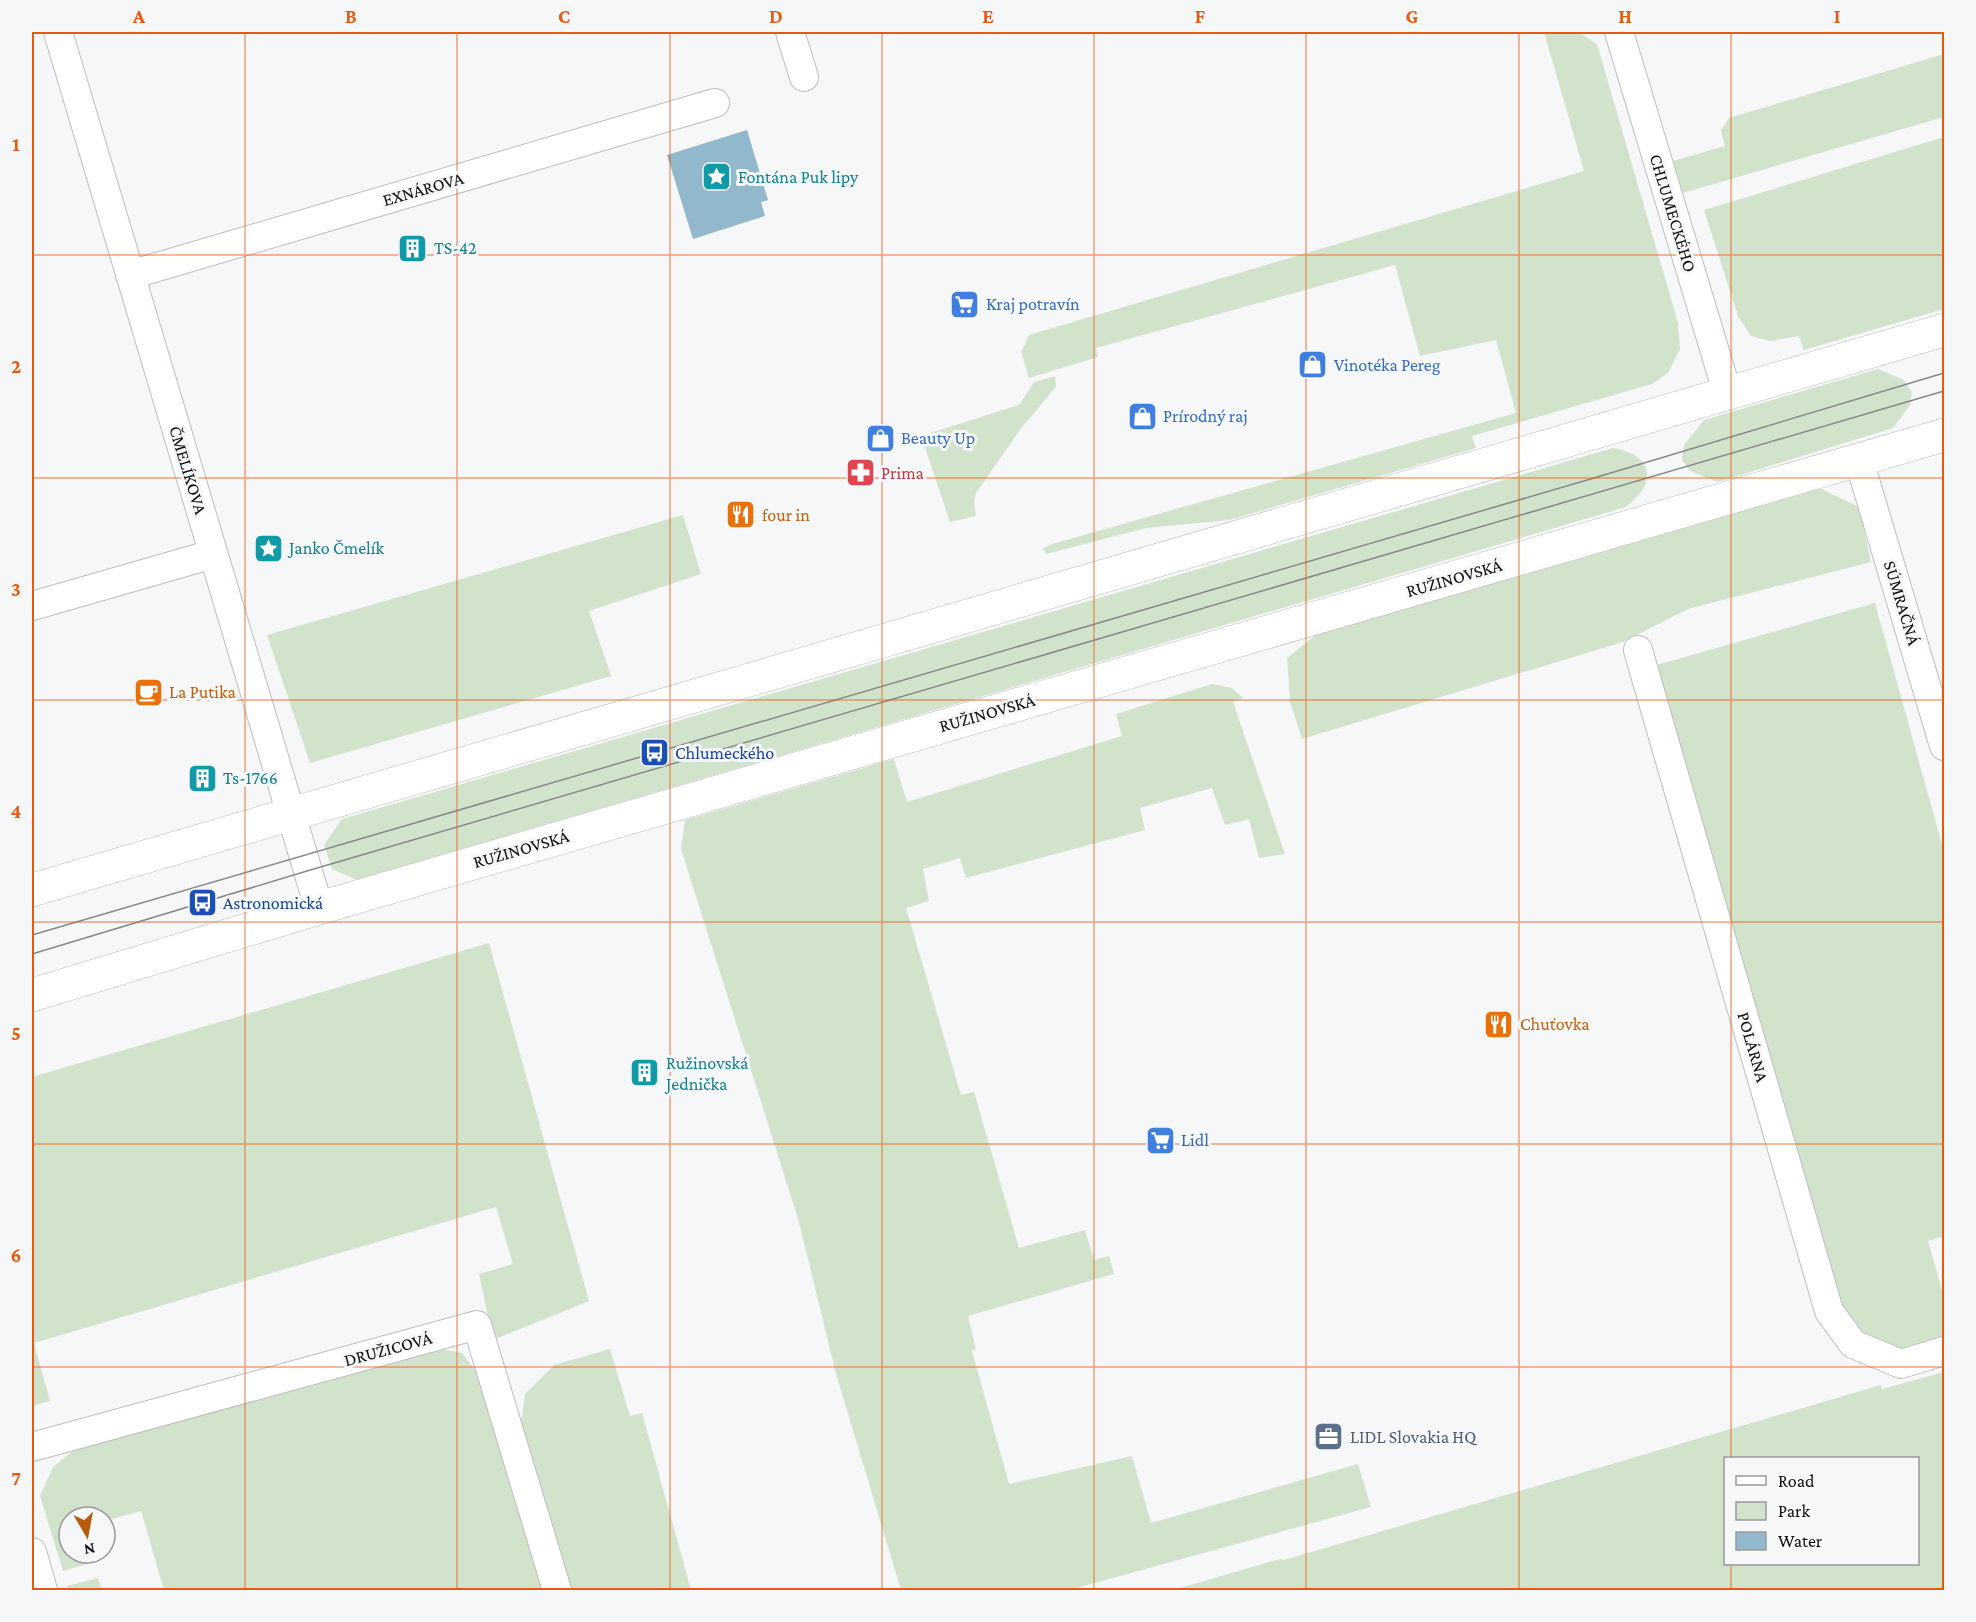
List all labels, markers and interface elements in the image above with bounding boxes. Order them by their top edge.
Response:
text: A [132,5,146,27]
text: B [345,5,357,27]
text: C [558,5,570,27]
text: D [769,5,783,27]
text: E [982,5,994,27]
text: F [1195,5,1206,27]
text: G [1406,5,1419,27]
text: H [1618,5,1632,27]
text: I [1834,5,1841,27]
text: 1 [12,133,20,155]
street label: CHLUMECKÉHO [1646,152,1700,274]
place icon: Fontána Puk lipy [701,161,733,193]
place label: Fontána Puk lipy [738,167,859,187]
street label: EXNÁROVA [380,168,466,210]
building icon: TS-42 [397,232,429,264]
place label: TS-42 [434,238,477,258]
supermarket icon: Kraj potravín [949,288,981,320]
place label: Kraj potravín [986,294,1080,315]
shop icon: Vinotéka Pereg [1297,349,1329,381]
text: 2 [11,355,21,377]
place label: Vinotéka Pereg [1334,355,1441,375]
shop icon: Prírodný raj [1126,400,1158,432]
place label: Prírodný raj [1163,406,1248,427]
shop icon: Beauty Up [864,422,896,454]
street label: ČMELÍKOVA [165,423,211,517]
place label: Beauty Up [901,428,975,448]
pharmacy icon: Prima [844,457,876,489]
place label: Prima [881,463,924,483]
restaurant icon: four in [725,499,757,531]
place label: four in [762,505,810,525]
place icon: Janko Čmelík [252,532,284,564]
place label: Janko Čmelík [287,538,385,558]
street label: RUŽINOVSKÁ [1404,555,1505,601]
street label: SÚMRAČNÁ [1880,558,1925,648]
text: 3 [11,578,21,600]
cafe icon: La Putika [132,676,164,708]
place label: La Putika [169,682,236,702]
street label: RUŽINOVSKÁ [937,690,1038,736]
bus stop icon: Chlumeckého [638,737,670,769]
place label: Chlumeckého [675,743,774,763]
building icon: Ts-1766 [186,762,218,794]
place label: Ts-1766 [223,768,278,788]
text: 4 [11,800,22,822]
street label: RUŽINOVSKÁ [471,826,572,872]
bus stop icon: Astronomická [186,887,218,919]
place label: Astronomická [223,893,323,913]
restaurant icon: Chuťovka [1483,1008,1515,1040]
street label: POLÁRNA [1733,1010,1773,1085]
place label: Chuťovka [1520,1014,1590,1034]
text: 5 [11,1022,21,1044]
place label: Ružinovská Jednička [664,1053,748,1094]
building icon: Ružinovská Jednička [629,1057,661,1089]
supermarket icon: Lidl [1144,1124,1176,1156]
place label: Lidl [1181,1130,1209,1150]
text: 6 [11,1244,21,1266]
street label: DRUŽICOVÁ [342,1327,435,1370]
office icon: LIDL Slovakia HQ [1313,1421,1345,1453]
place label: LIDL Slovakia HQ [1350,1427,1477,1447]
legend [1724,1457,1919,1565]
text: 7 [11,1467,21,1489]
text: Road [1778,1471,1815,1491]
text: Park [1778,1501,1810,1521]
north arrow [57,1505,117,1565]
text: Water [1778,1531,1823,1551]
text: N [83,1540,96,1559]

